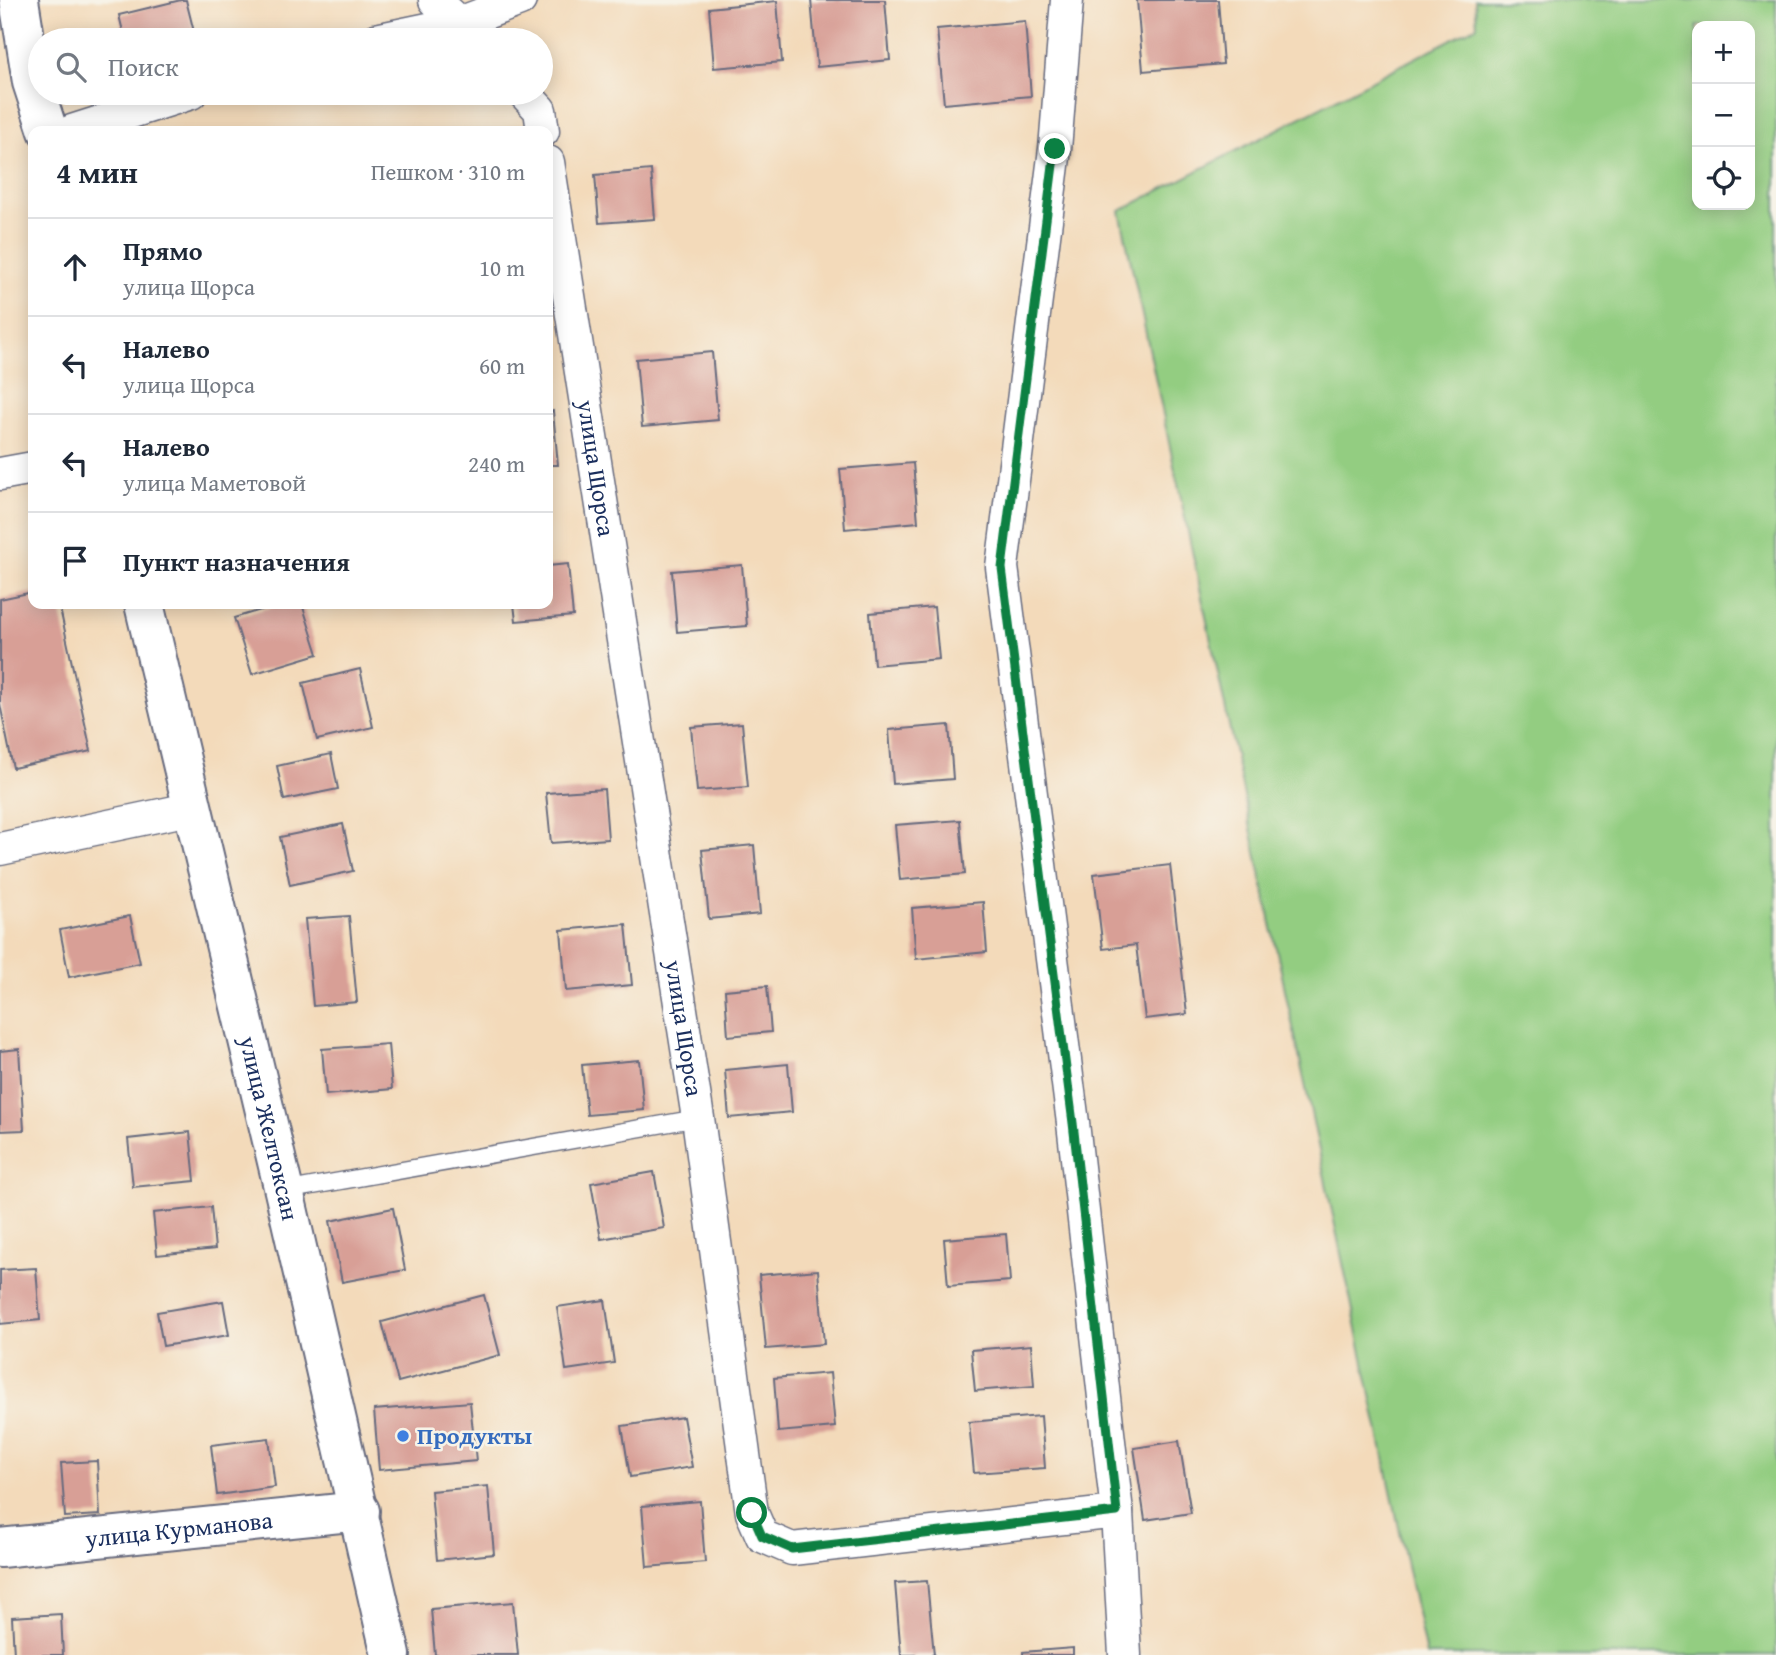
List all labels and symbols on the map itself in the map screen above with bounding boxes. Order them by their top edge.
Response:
route end [1039,133,1070,164]
street label: улица Щорса [568,396,625,539]
street label: улица Щорса [656,957,712,1100]
street label: улица Желтоксан [230,1032,308,1224]
place label: Продукты [417,1418,533,1453]
marker: Продукты [395,1428,411,1444]
route start [736,1497,767,1528]
street label: улица Курманова [83,1502,275,1556]

